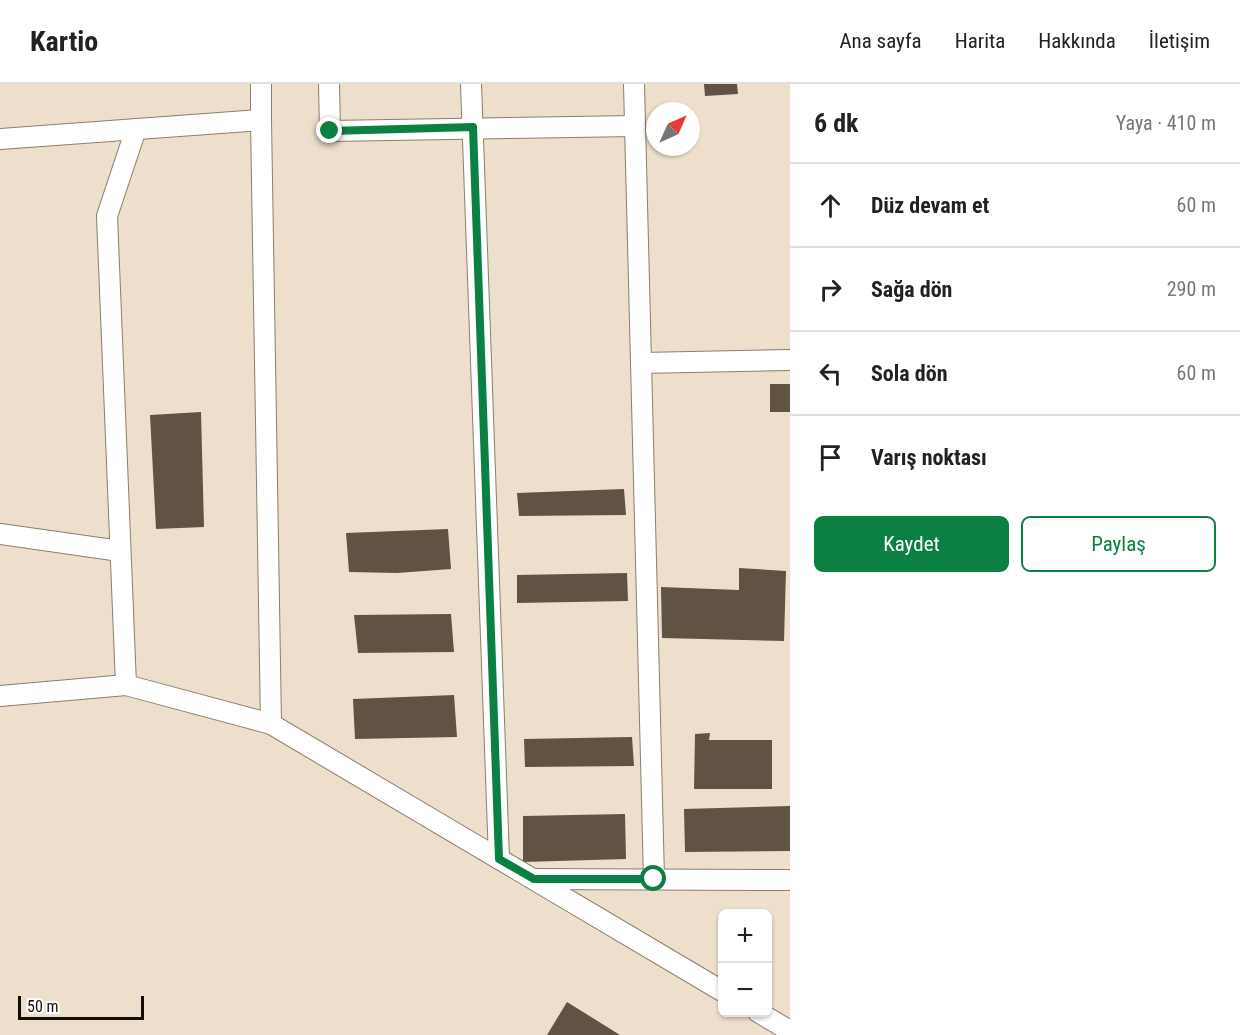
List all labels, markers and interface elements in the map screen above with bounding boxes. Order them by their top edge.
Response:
text: Kartio [30,25,98,58]
text: Ana sayfa [839,29,922,53]
text: Harita [955,29,1005,53]
text: Hakkında [1038,29,1116,53]
text: İletişim [1149,29,1210,53]
north arrow [646,102,700,156]
text: 6 dk [814,108,858,138]
text: Yaya · 410 m [1116,111,1216,135]
route end [316,117,342,143]
icon: ahead [814,189,847,222]
text: Düz devam et [871,193,989,218]
text: 60 m [1177,193,1216,217]
icon: right [814,273,847,306]
text: Sağa dön [871,277,952,302]
text: 290 m [1167,277,1216,301]
icon: left [814,357,847,390]
text: Sola dön [871,361,947,386]
text: 60 m [1177,361,1216,385]
icon: arrive [814,441,847,474]
text: Varış noktası [871,445,987,470]
button: Kaydet [814,516,1009,572]
button: Paylaş [1021,516,1216,572]
route start [640,865,666,891]
map controls [718,909,772,1017]
button: + [718,909,772,963]
button: − [718,963,772,1017]
scale bar [18,993,144,1020]
text: 50 m [27,997,59,1016]

